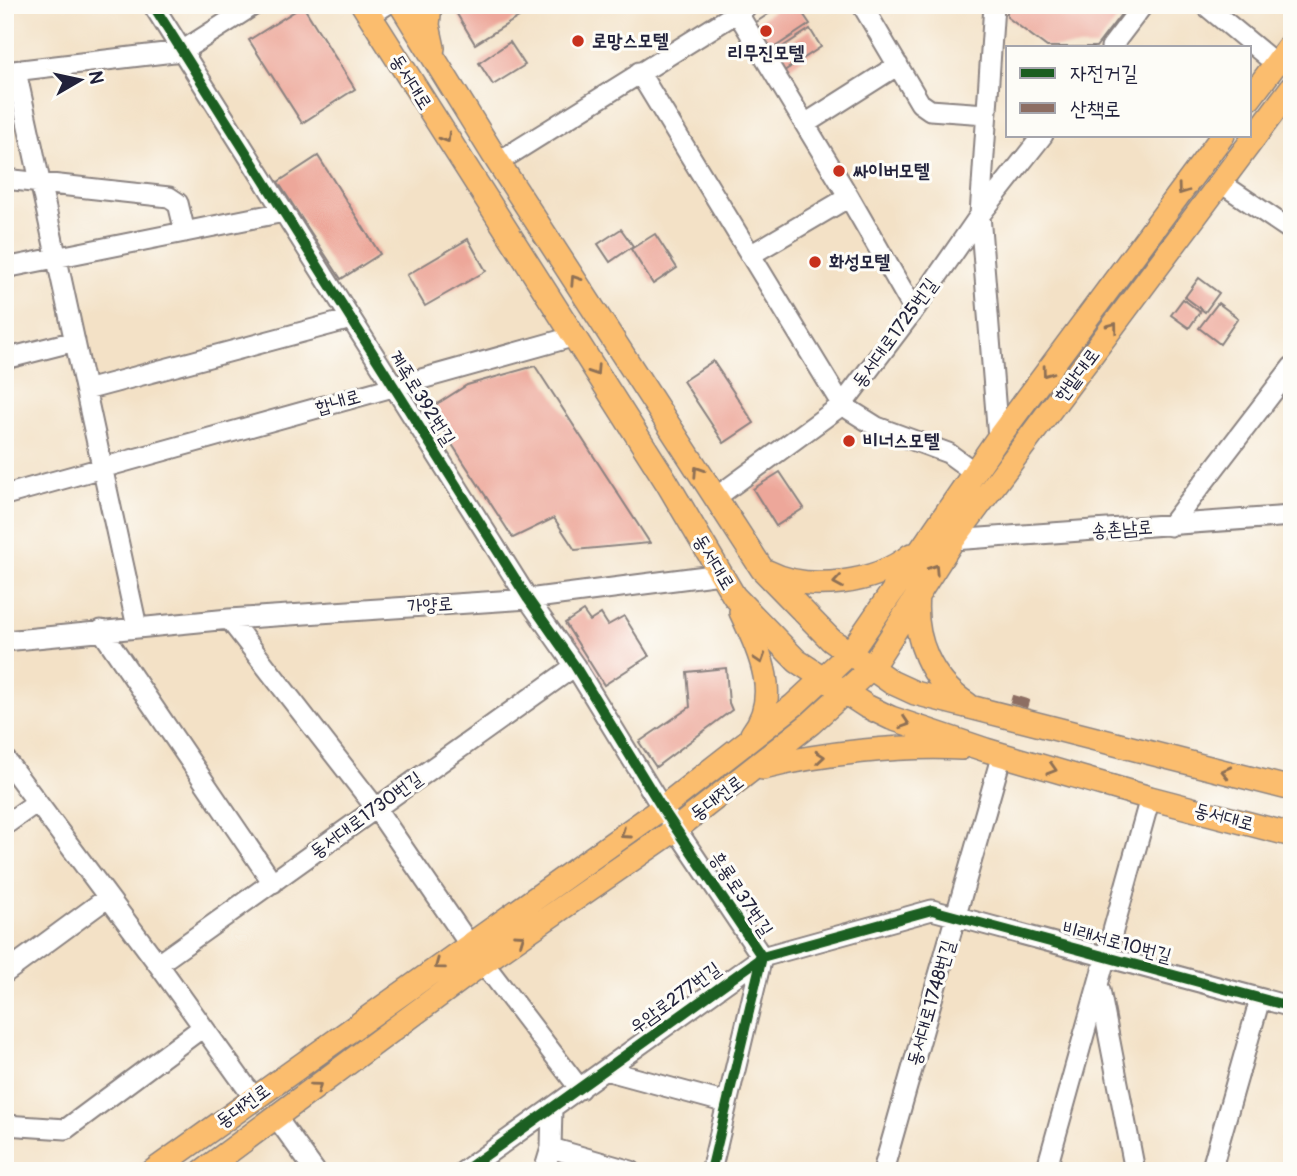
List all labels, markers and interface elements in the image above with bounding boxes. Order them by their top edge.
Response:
marker: 리무진모텔 [758,23,774,39]
place label: 로망스모텔 [592,29,669,53]
marker: 로망스모텔 [570,33,586,49]
place label: 리무진모텔 [728,41,805,65]
north arrow [46,46,116,116]
legend [1006,46,1252,136]
street label: 동서대로 [385,50,437,114]
text: 자전거길 [1070,60,1138,87]
text: N [83,69,109,86]
text: 산책로 [1070,96,1121,123]
one-way arrow [438,131,451,144]
place label: 싸이버모텔 [852,159,930,183]
marker: 싸이버모텔 [831,163,847,179]
one-way arrow [1178,182,1190,194]
place label: 화성모텔 [829,250,891,274]
marker: 화성모텔 [807,254,823,270]
street label: 동서대로1725번길 [847,273,943,393]
one-way arrow [570,274,583,287]
one-way arrow [1104,322,1117,335]
street label: 한밭대로 [1049,343,1105,407]
street label: 계족로392번길 [383,346,461,450]
one-way arrow [586,364,599,377]
one-way arrow [1043,365,1055,377]
street label: 합내로 [313,384,363,420]
place label: 비너스모텔 [863,429,940,453]
marker: 비너스모텔 [841,433,857,449]
one-way arrow [693,466,706,479]
street label: 송촌남로 [1091,515,1153,543]
street label: 동서대로 [688,530,740,594]
one-way arrow [926,564,938,577]
one-way arrow [832,574,844,589]
street label: 가양로 [406,591,454,619]
one-way arrow [752,652,766,664]
one-way arrow [898,715,910,729]
one-way arrow [814,750,825,765]
one-way arrow [1046,760,1058,775]
street label: 동서대로1730번길 [305,766,427,864]
one-way arrow [1220,766,1232,780]
street label: 동대전로 [685,770,749,826]
street label: 동서대로 [1191,797,1257,837]
one-way arrow [620,826,633,838]
street label: 흥룡로37번길 [704,847,778,941]
street label: 비래서로10번길 [1060,916,1174,968]
one-way arrow [512,934,525,946]
street label: 동서대로1748번길 [902,937,960,1069]
one-way arrow [434,957,447,969]
street label: 우암로277번길 [625,957,725,1039]
street label: 동대전로 [211,1078,275,1134]
one-way arrow [309,1082,322,1095]

